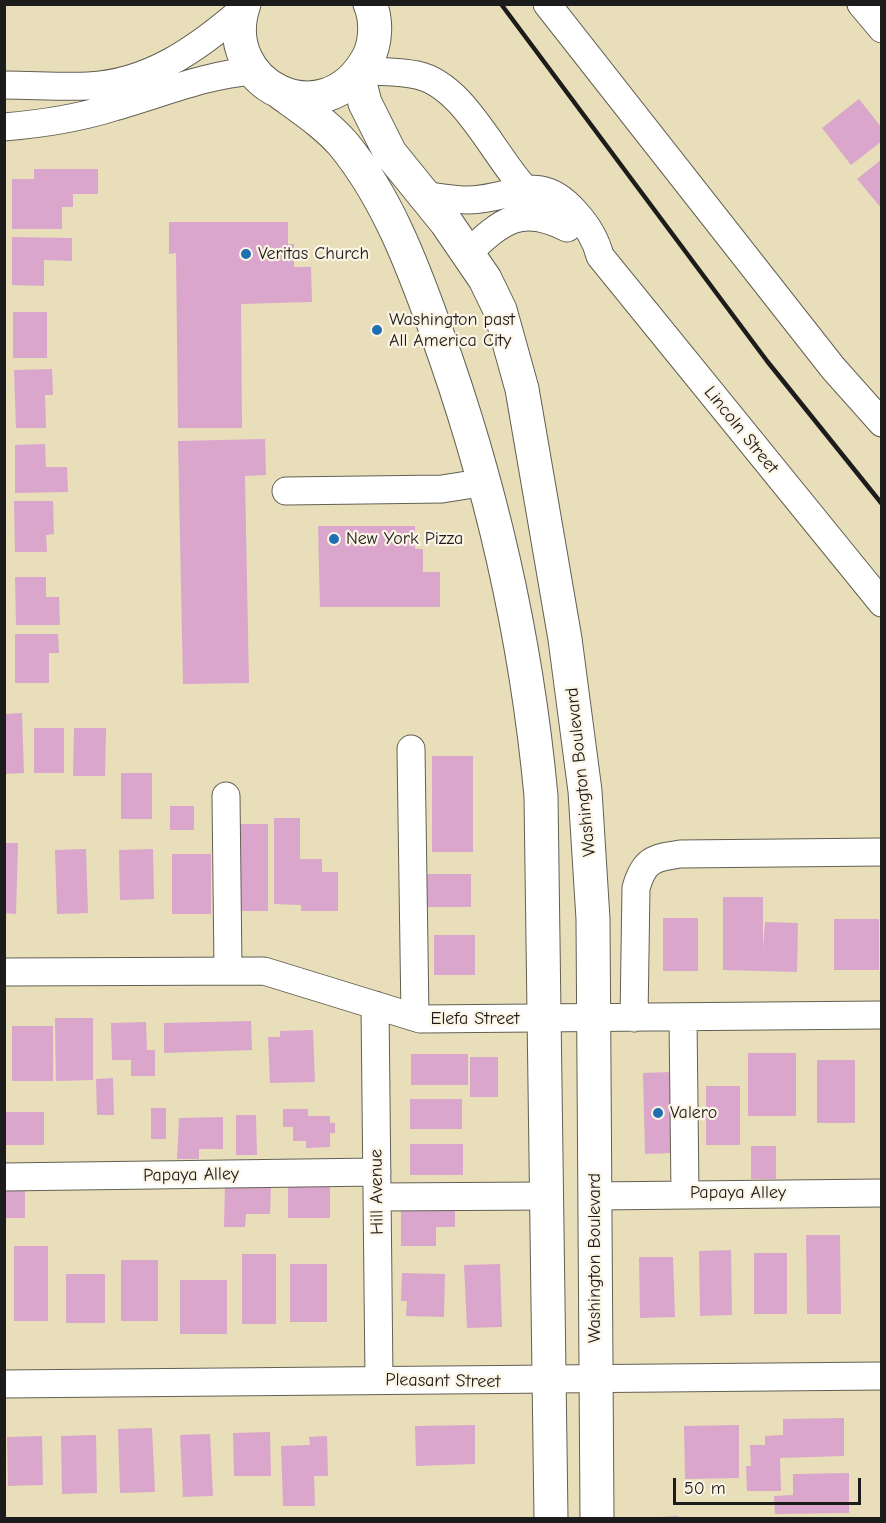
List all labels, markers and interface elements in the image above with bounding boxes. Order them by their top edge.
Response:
place label: Veritas Church [258,243,369,265]
marker: Veritas Church [239,247,253,261]
place label: Washington past All America City [389,309,515,352]
marker: Washington past All America City [370,323,384,337]
street label: Lincoln Street [699,382,783,478]
place label: New York Pizza [346,528,463,550]
marker: New York Pizza [327,532,341,546]
street label: Washington Boulevard [561,686,601,858]
street label: Elefa Street [431,1008,519,1030]
place label: Valero [670,1102,717,1124]
marker: Valero [651,1106,665,1120]
street label: Hill Avenue [365,1149,389,1235]
street label: Papaya Alley [143,1163,239,1187]
street label: Washington Boulevard [584,1173,606,1343]
street label: Papaya Alley [690,1182,786,1204]
street label: Pleasant Street [385,1369,501,1393]
scale bar [676,1466,864,1504]
text: 50 m [684,1478,726,1499]

